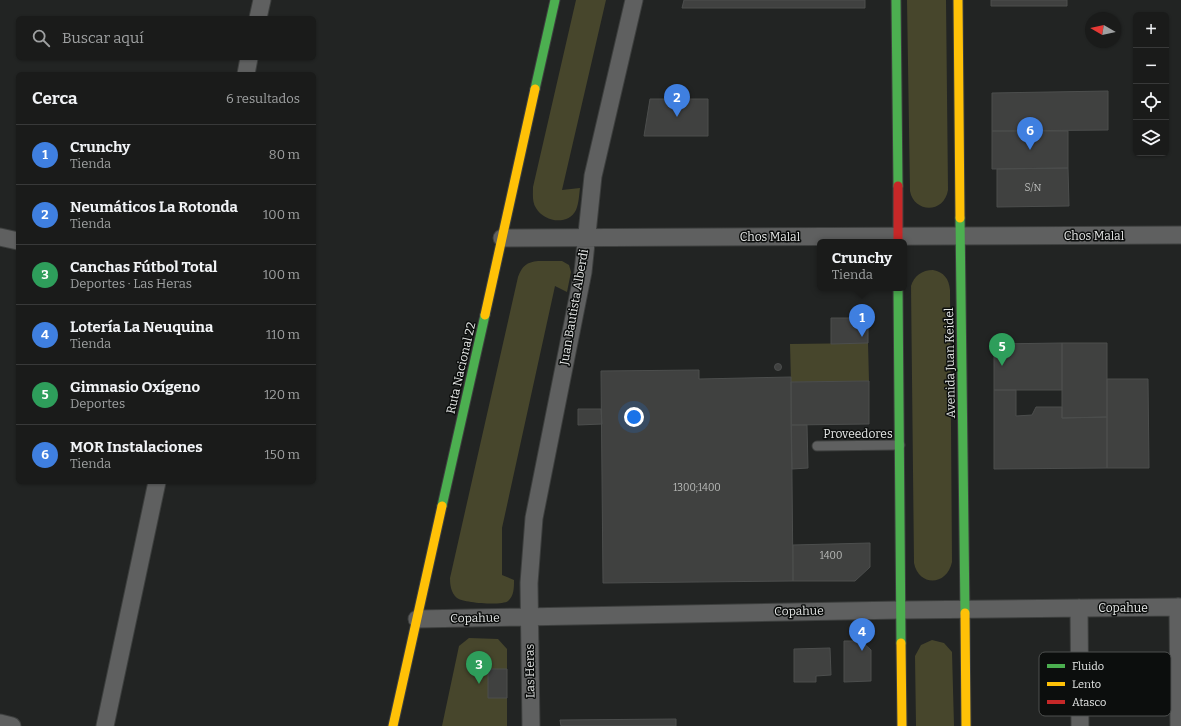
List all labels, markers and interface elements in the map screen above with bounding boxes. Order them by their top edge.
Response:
north arrow [1085,12,1121,48]
map controls [1133,12,1169,156]
button: + [1133,12,1169,48]
search box [16,16,316,60]
icon: search [30,27,52,49]
text: Buscar aquí [62,29,144,47]
button: − [1133,48,1169,84]
pin: 2 [664,84,690,117]
button: locate [1133,84,1169,120]
text: Cerca [32,88,77,109]
text: 6 resultados [226,91,300,106]
pin: 6 [1017,117,1043,150]
button: layers [1133,120,1169,156]
text: Crunchy [70,138,130,156]
text: 1 [42,147,48,162]
text: 80 m [269,147,300,162]
text: Tienda [70,156,111,171]
house number: S/N [1025,182,1042,194]
text: Neumáticos La Rotonda [70,198,238,216]
text: 2 [41,207,49,222]
text: 100 m [263,207,300,222]
text: Tienda [70,216,111,231]
street label: Chos Malal [1064,229,1125,243]
street label: Chos Malal [740,230,801,244]
popup [817,239,907,291]
street label: Juan Bautista Alberdi [557,248,591,367]
text: Crunchy [832,249,892,267]
text: Canchas Fútbol Total [70,258,218,276]
text: 3 [41,267,49,282]
text: 100 m [263,267,300,282]
text: Tienda [832,267,873,282]
text: Deportes · Las Heras [70,276,192,291]
pin: 1 [849,304,875,337]
street label: Avenida Juan Keidel [942,307,958,418]
text: Lotería La Neuquina [70,318,213,336]
street label: Ruta Nacional 22 [444,321,478,415]
text: 4 [41,327,49,342]
text: 110 m [266,327,300,342]
pin: 5 [989,333,1015,366]
text: Tienda [70,336,111,351]
text: Gimnasio Oxígeno [70,378,200,396]
text: 5 [41,387,49,402]
text: 120 m [264,387,300,402]
text: Deportes [70,396,125,411]
your location [624,407,644,427]
street label: Proveedores [823,427,893,441]
text: MOR Instalaciones [70,438,203,456]
text: 6 [41,447,49,462]
text: 150 m [264,447,300,462]
text: Tienda [70,456,111,471]
house number: 1300;1400 [673,482,721,494]
house number: 1400 [820,550,842,562]
street label: Copahue [1098,601,1148,615]
street label: Copahue [774,604,824,618]
street label: Copahue [450,611,500,625]
pin: 4 [849,618,875,651]
street label: Las Heras [523,643,537,698]
pin: 3 [466,651,492,684]
legend [1039,652,1171,716]
text: Fluido [1072,660,1104,673]
text: Lento [1072,678,1101,691]
text: Atasco [1072,696,1106,709]

